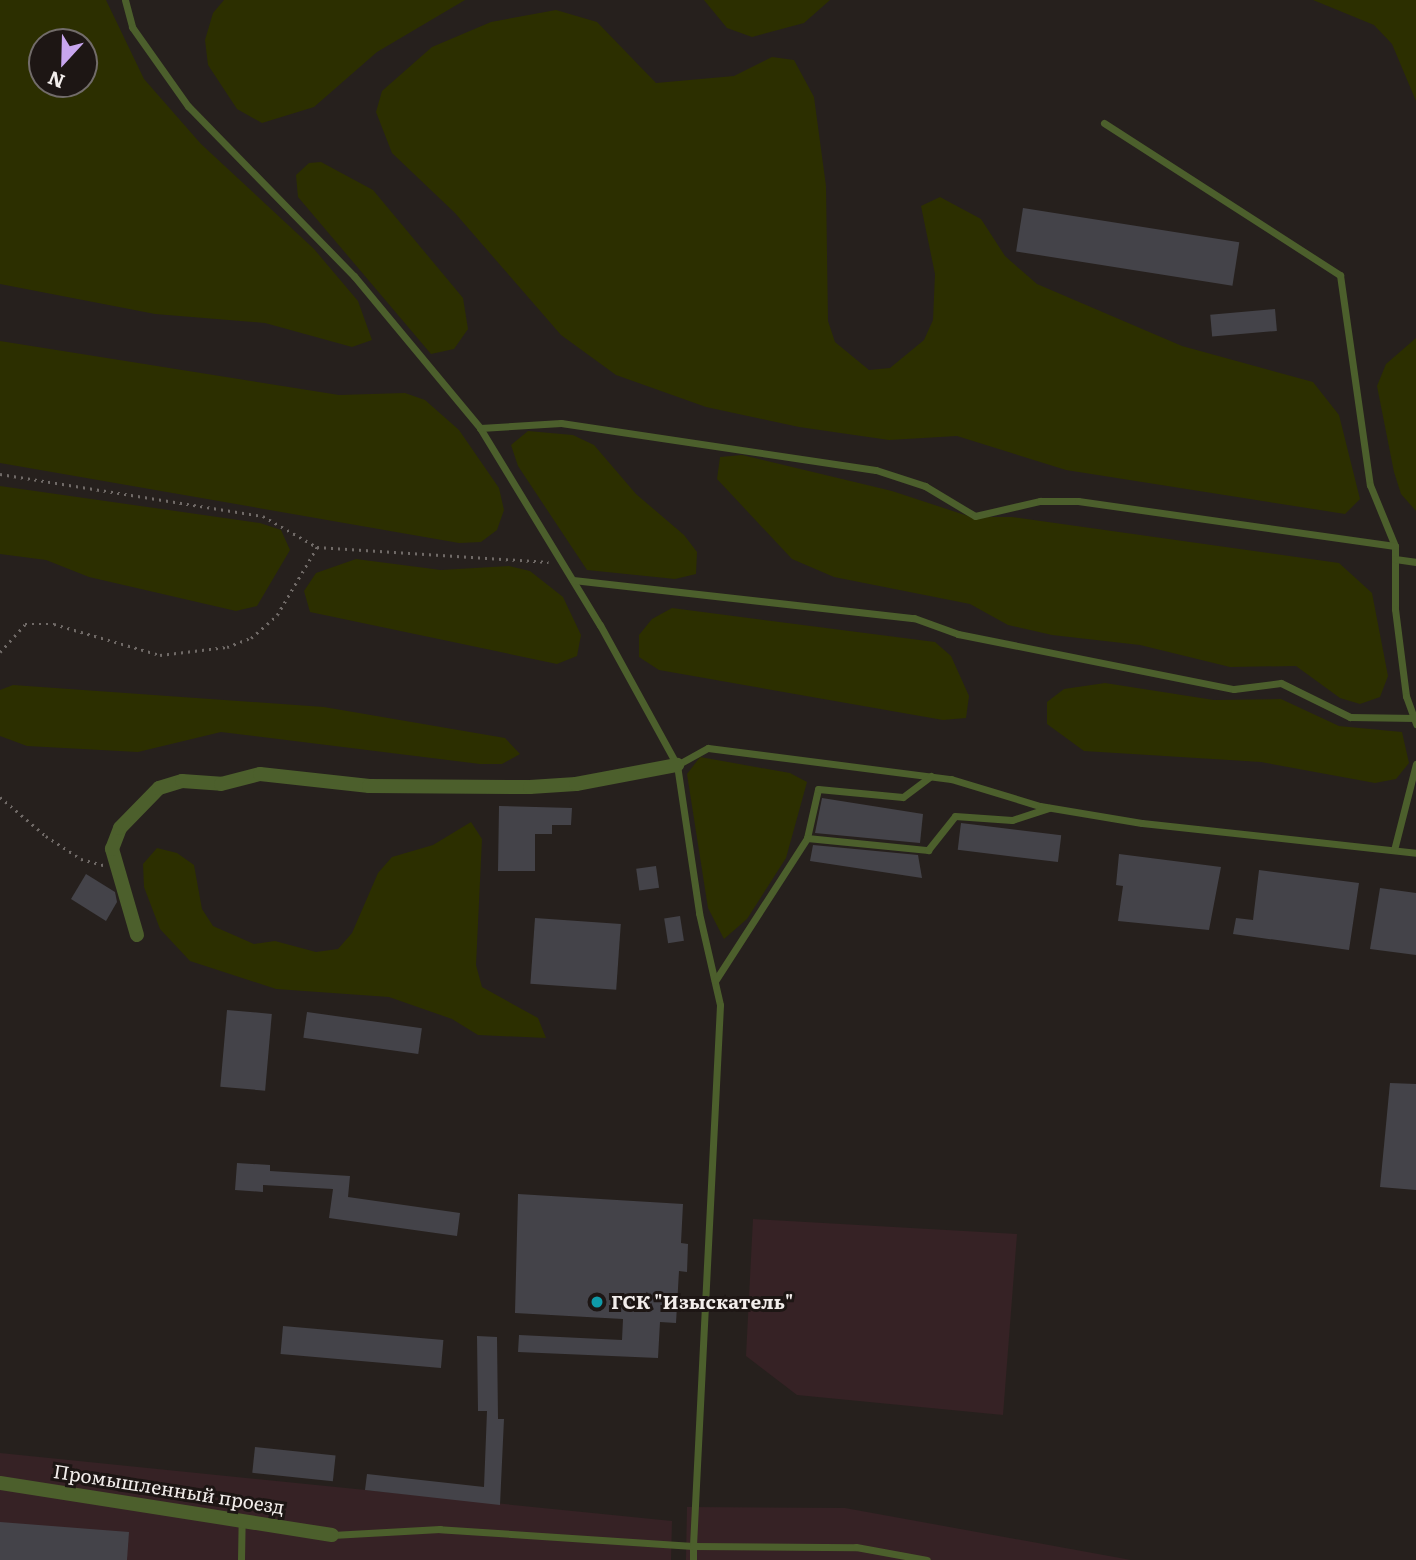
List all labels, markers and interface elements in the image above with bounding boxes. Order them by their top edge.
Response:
north arrow [28,28,98,98]
text: N [43,65,69,97]
place label: ГСК "Изыскатель" [611,1291,793,1313]
marker: ГСК "Изыскатель" [589,1294,605,1310]
street label: Промышленный проезд [52,1459,286,1519]

